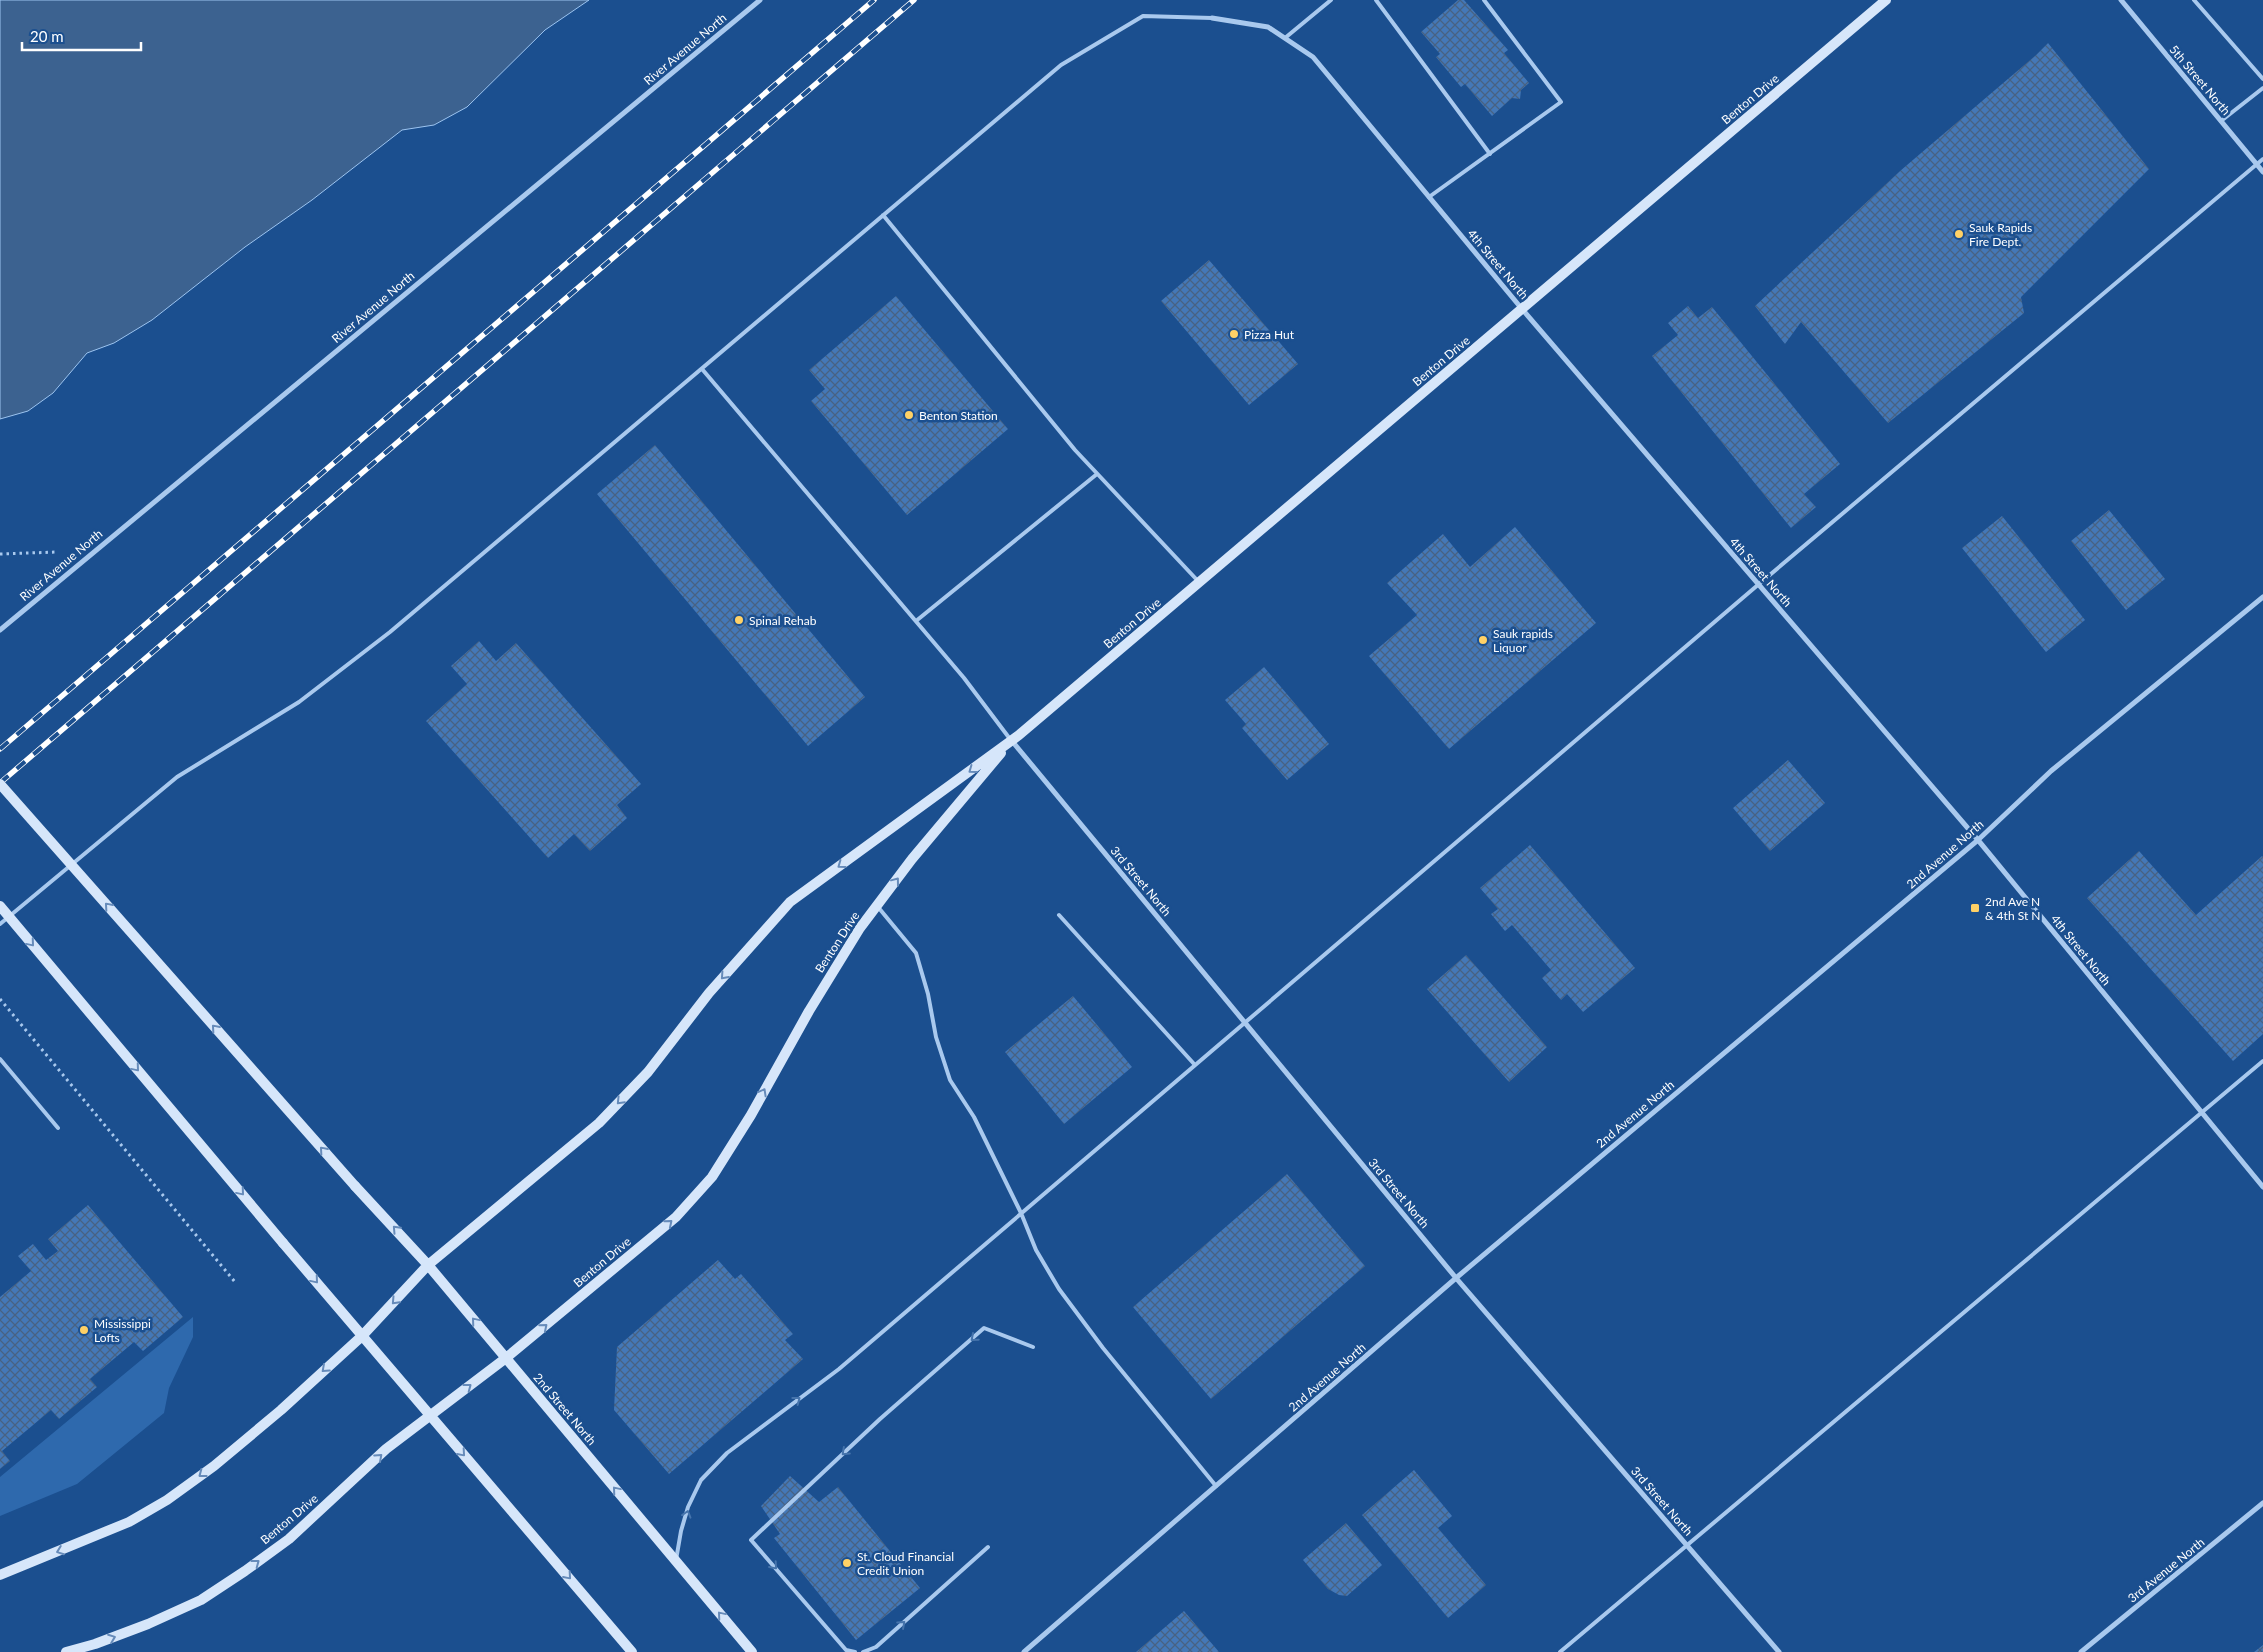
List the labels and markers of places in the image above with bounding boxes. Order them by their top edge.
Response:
place label: Sauk Rapids Fire Dept. [1969,220,2032,249]
marker: Sauk Rapids Fire Dept. [1953,228,1965,240]
place label: Pizza Hut [1244,327,1295,342]
marker: Pizza Hut [1228,328,1240,340]
place label: Benton Station [919,408,998,423]
marker: Benton Station [903,409,915,421]
place label: Spinal Rehab [749,613,817,628]
marker: Spinal Rehab [733,614,745,626]
place label: Sauk rapids Liquor [1493,626,1553,655]
marker: Sauk rapids Liquor [1477,634,1489,646]
place label: 2nd Ave N & 4th St N [1985,894,2040,923]
marker: 2nd Ave N & 4th St N [1969,902,1981,914]
place label: Mississippi Lofts [94,1316,151,1345]
marker: Mississippi Lofts [78,1324,90,1336]
place label: St. Cloud Financial Credit Union [857,1549,954,1578]
marker: St. Cloud Financial Credit Union [841,1557,853,1569]

